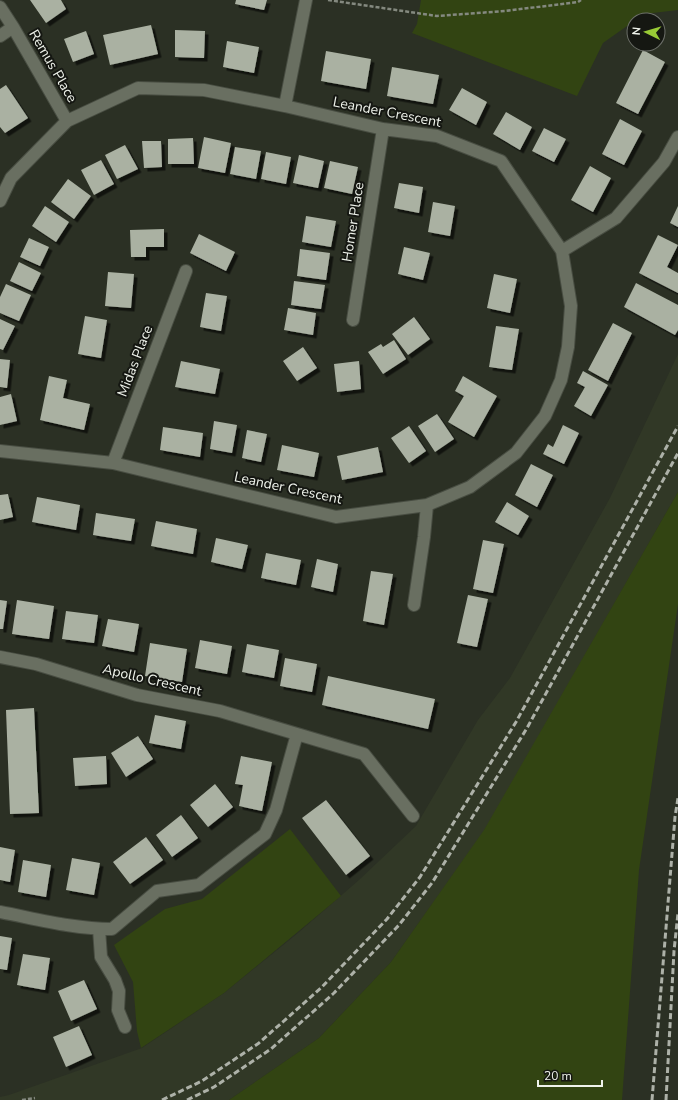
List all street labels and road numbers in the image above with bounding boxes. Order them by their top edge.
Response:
street label: Remus Place [25,26,81,106]
street label: Leander Crescent [331,92,443,132]
street label: Homer Place [337,181,369,263]
street label: Midas Place [113,322,157,400]
street label: Leander Crescent [232,467,344,509]
street label: Apollo Crescent [101,659,203,701]

